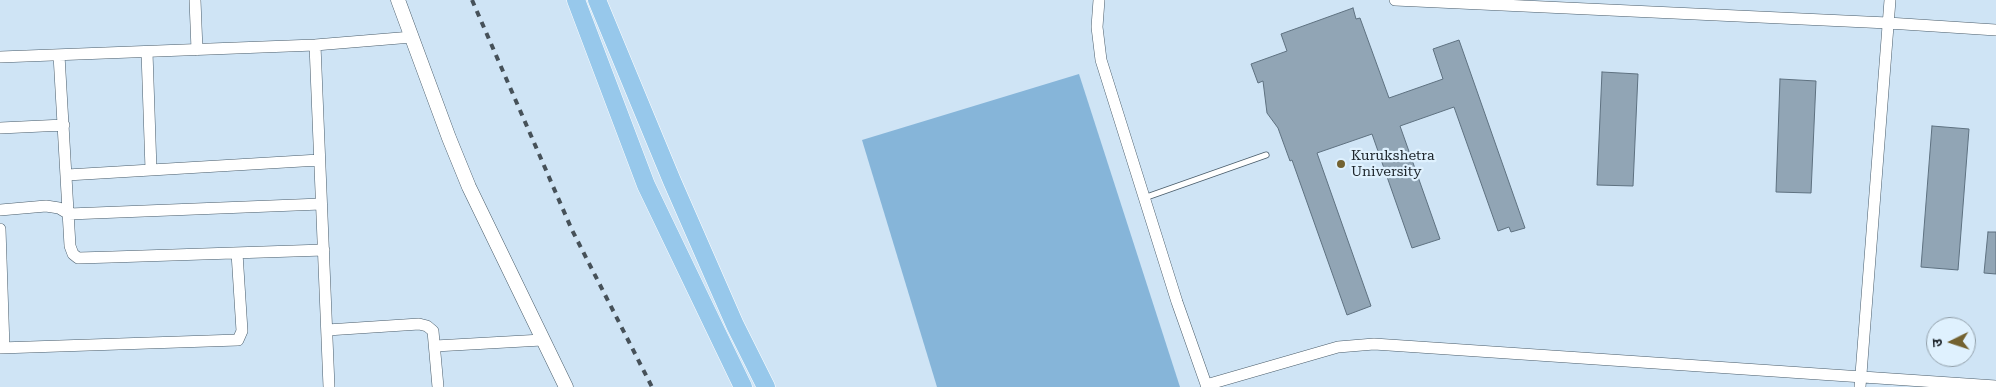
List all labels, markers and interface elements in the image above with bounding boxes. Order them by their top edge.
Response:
place label: Kurukshetra University [1351,148,1435,180]
marker: Kurukshetra University [1335,158,1347,170]
north arrow [1926,317,1976,367]
text: उ [1929,338,1945,348]

